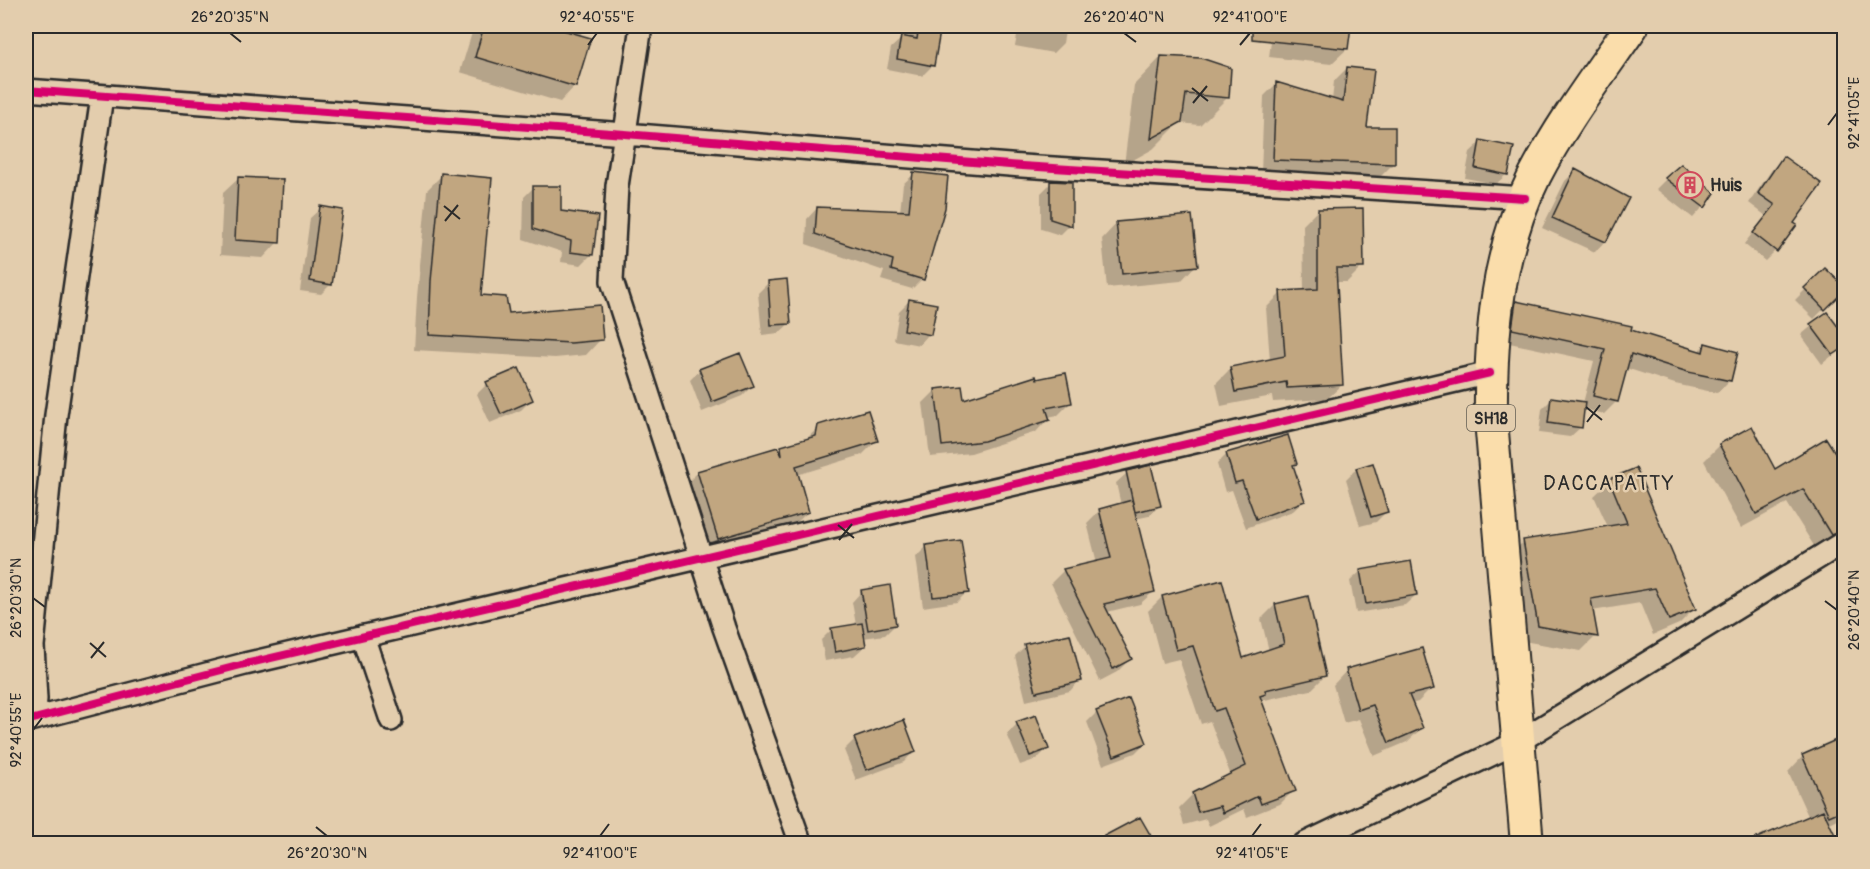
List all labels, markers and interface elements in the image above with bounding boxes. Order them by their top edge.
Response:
text: 26°20'35"N [191,8,269,27]
text: 92°40'55"E [560,8,635,27]
text: 26°20'40"N [1084,8,1164,27]
text: 92°41'00"E [1213,8,1287,27]
text: 92°41'05"E [1845,77,1864,149]
building icon: Huis [1675,170,1705,200]
place label: Huis [1710,174,1743,197]
road number: SH18 [1467,405,1515,431]
district label: DACCAPATTY [1543,471,1675,496]
text: 26°20'30"N [7,558,26,638]
text: 26°20'40"N [1845,570,1864,650]
text: 92°40'55"E [7,692,26,767]
text: 26°20'30"N [287,844,367,863]
text: 92°41'00"E [563,844,637,863]
text: 92°41'05"E [1216,844,1288,863]

